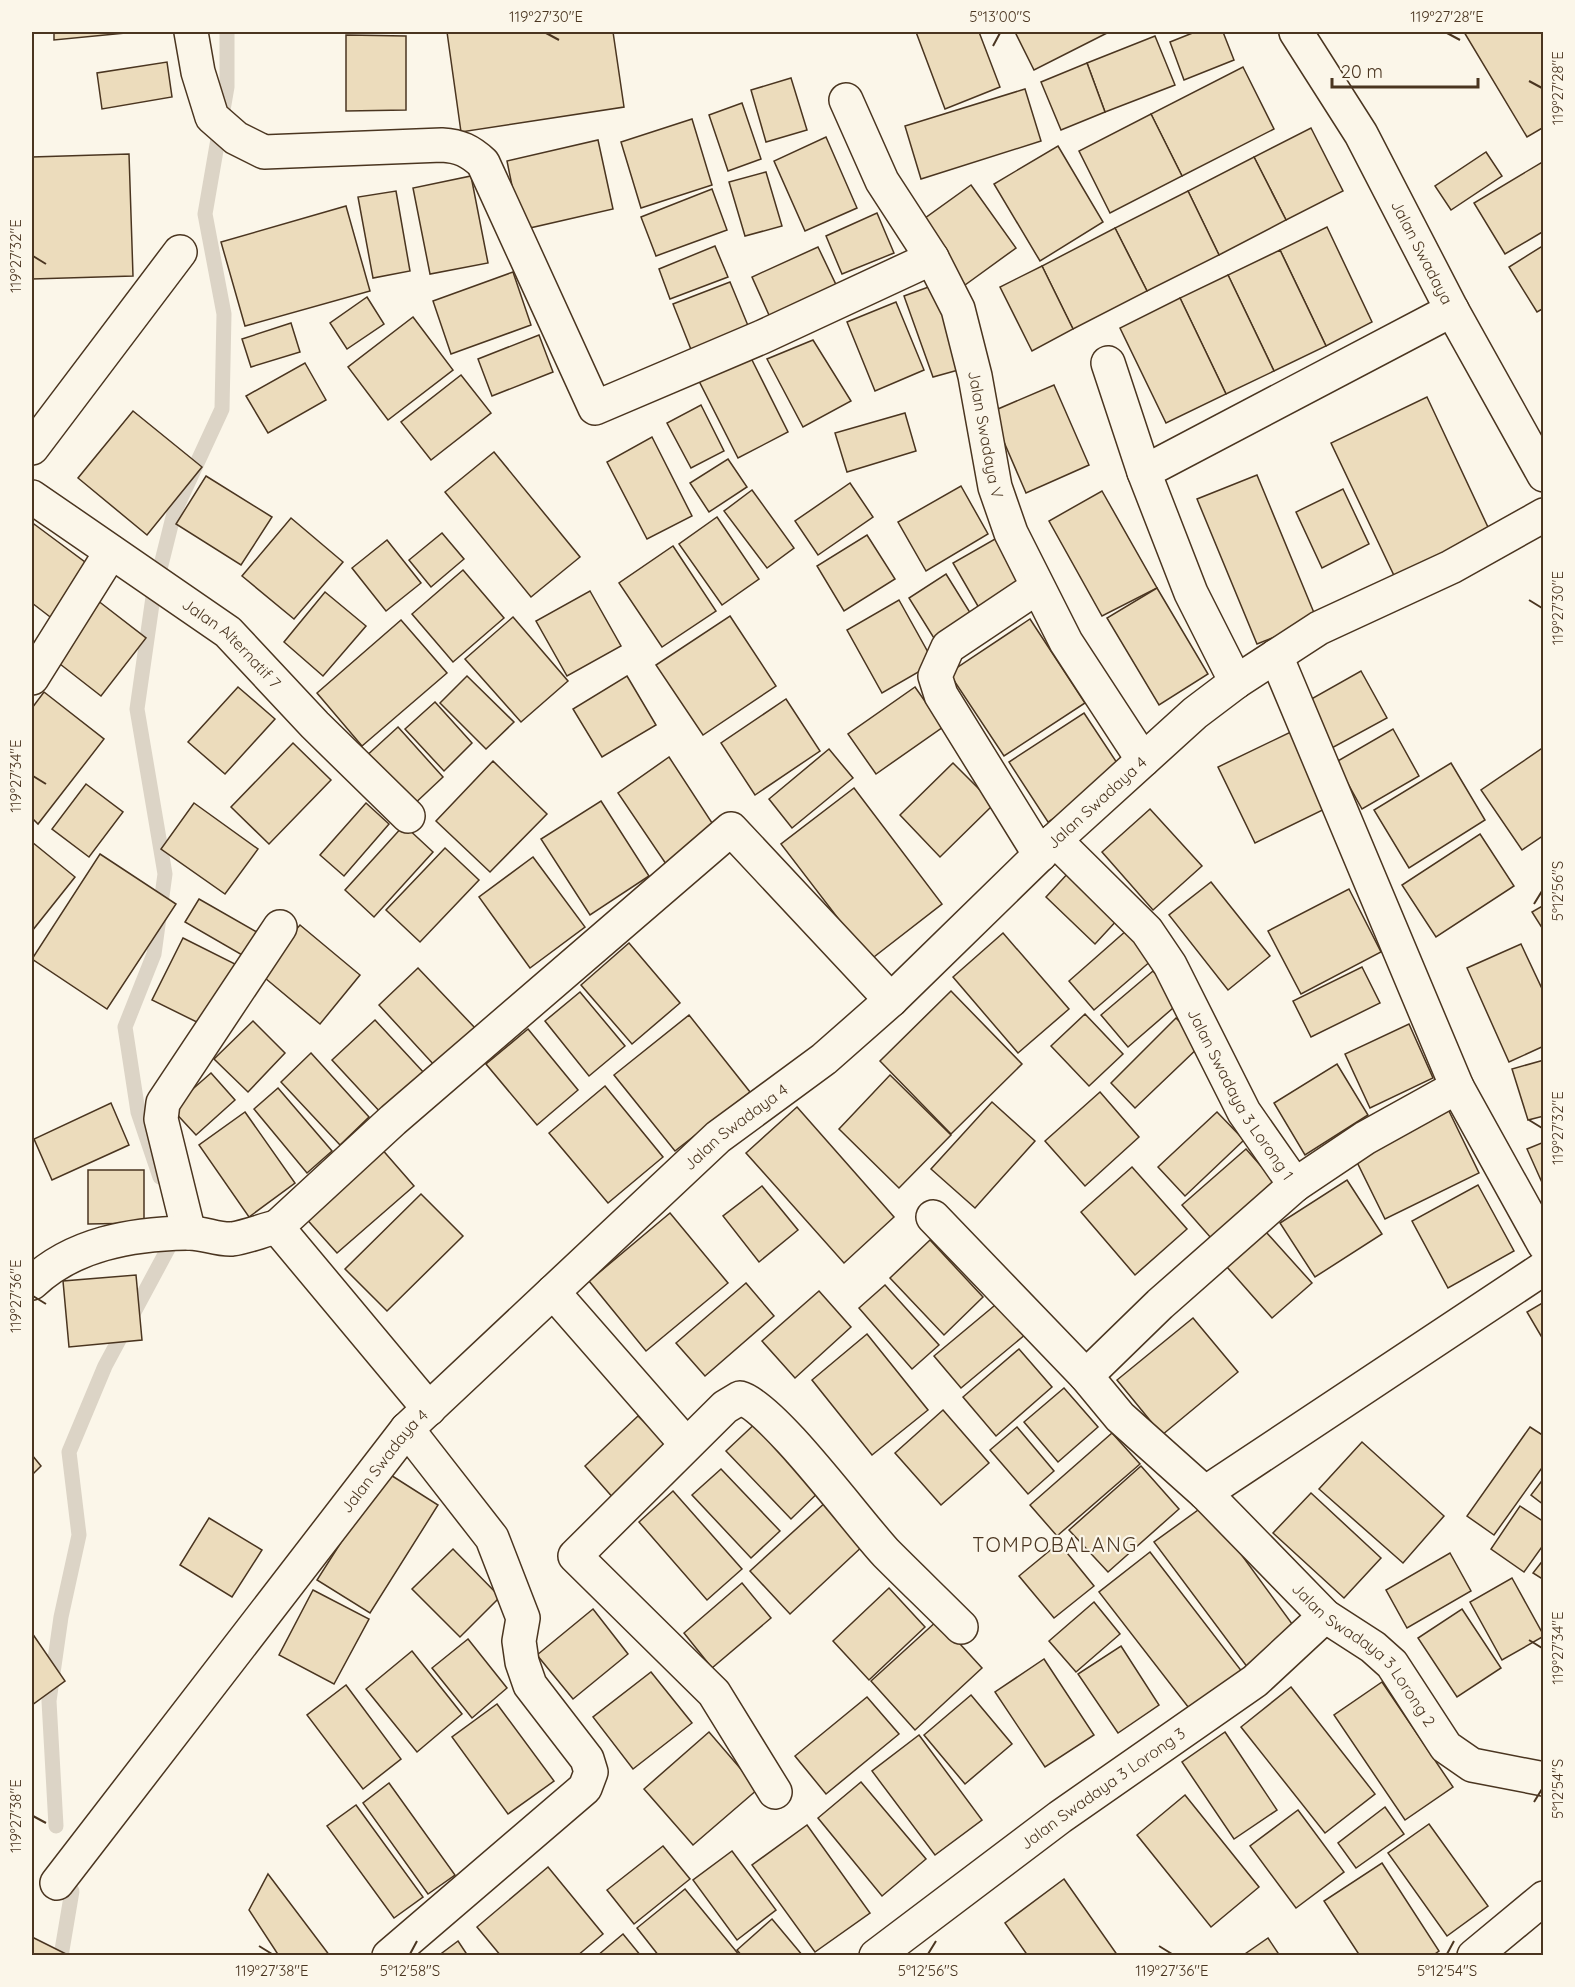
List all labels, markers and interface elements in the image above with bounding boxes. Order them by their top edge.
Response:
text: 119°27'30"E [509,7,583,26]
text: 5°13'00"S [969,7,1031,26]
text: 119°27'28"E [1410,7,1484,26]
scale bar [1332,51,1478,89]
text: 119°27'28"E [1548,51,1567,125]
text: 20 m [1341,60,1383,83]
street label: Jalan Swadaya [1387,197,1457,308]
text: 119°27'32"E [6,219,25,293]
street label: Jalan Swadaya V [964,368,1008,501]
text: 119°27'30"E [1548,571,1567,645]
street label: Jalan Alternatif 7 [178,594,285,692]
text: 119°27'34"E [6,739,25,813]
street label: Jalan Swadaya 4 [1043,752,1151,853]
text: 5°12'56"S [1548,861,1567,921]
street label: Jalan Swadaya 3 Lorong 1 [1184,1005,1298,1184]
street label: Jalan Swadaya 4 [679,1079,792,1174]
text: 119°27'32"E [1548,1091,1567,1165]
text: 119°27'36"E [6,1259,25,1333]
street label: Jalan Swadaya 4 [336,1405,432,1517]
district label: TOMPOBALANG [972,1532,1138,1557]
street label: Jalan Swadaya 3 Lorong 2 [1288,1578,1440,1730]
text: 119°27'34"E [1548,1611,1567,1685]
street label: Jalan Swadaya 3 Lorong 3 [1016,1723,1189,1854]
text: 5°12'54"S [1548,1759,1567,1819]
text: 119°27'38"E [6,1779,25,1853]
text: 119°27'38"E [235,1961,309,1980]
text: 5°12'58"S [380,1961,440,1980]
text: 5°12'56"S [898,1961,958,1980]
text: 119°27'36"E [1135,1961,1209,1980]
text: 5°12'54"S [1417,1961,1477,1980]

